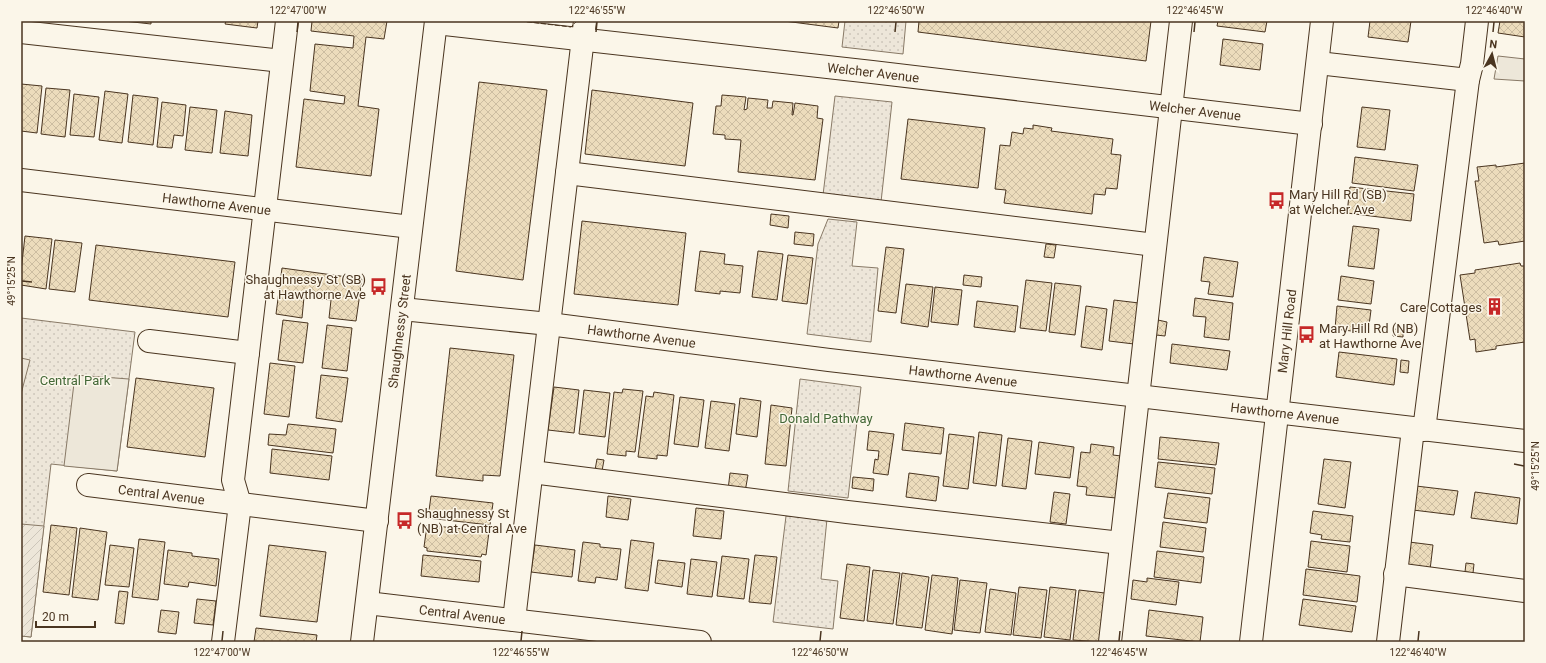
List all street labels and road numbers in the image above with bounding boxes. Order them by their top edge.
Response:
street label: Welcher Avenue [826,60,920,86]
street label: Welcher Avenue [1148,98,1242,124]
street label: Hawthorne Avenue [161,190,272,218]
street label: Shaughnessy Street [385,273,414,389]
street label: Mary Hill Road [1275,288,1299,374]
street label: Hawthorne Avenue [586,322,697,351]
street label: Hawthorne Avenue [908,362,1018,390]
street label: Hawthorne Avenue [1230,400,1340,427]
street label: Central Avenue [117,482,206,507]
street label: Central Avenue [418,602,506,627]

